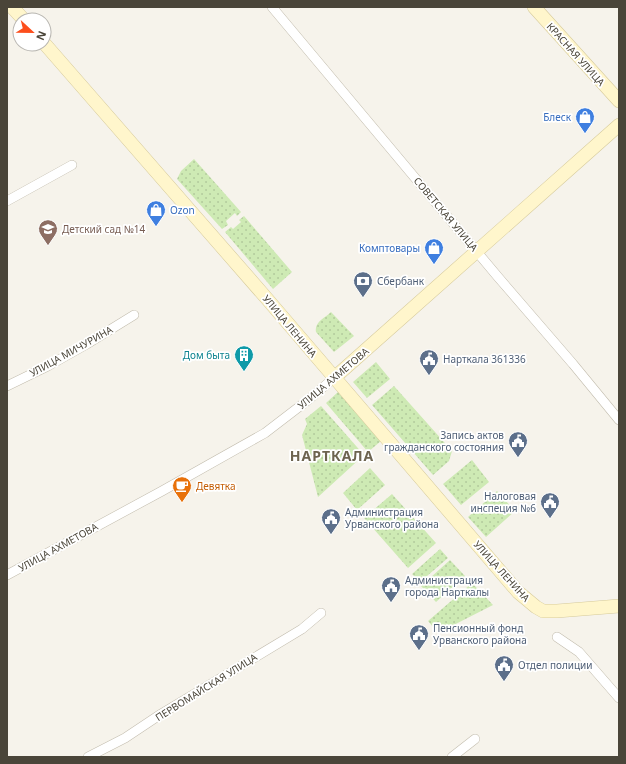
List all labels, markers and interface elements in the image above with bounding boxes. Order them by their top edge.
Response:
north arrow [12,12,52,52]
street label: КРАСНАЯ УЛИЦА [544,19,609,89]
text: N [33,29,50,43]
shop icon: Блеск [574,106,596,134]
place label: Блеск [543,110,572,124]
street label: СОВЕТСКАЯ УЛИЦА [411,174,482,255]
shop icon: Ozon [145,199,167,227]
place label: Ozon [170,203,195,217]
school or university icon: Детский сад №14 [37,218,59,246]
place label: Детский сад №14 [62,222,146,236]
shop icon: Комптовары [423,237,445,265]
place label: Комптовары [359,241,420,255]
bank icon: Сбербанк [352,270,374,298]
place label: Сбербанк [377,274,425,288]
street label: УЛИЦА ЛЕНИНА [260,292,321,361]
street label: УЛИЦА МИЧУРИНА [27,322,116,380]
building icon: Дом быта [233,344,255,372]
street label: УЛИЦА АХМЕТОВА [294,344,372,412]
place label: Дом быта [183,348,230,362]
public building icon: Нарткала 361336 [418,348,440,376]
place label: Нарткала 361336 [443,352,526,366]
place label: Запись актов гражданского состояния [384,428,504,454]
public building icon: Запись актов гражданского состояния [507,430,529,458]
district label: НАРТКАЛА [290,446,374,465]
cafe icon: Девятка [171,475,193,503]
place label: Девятка [196,479,236,493]
place label: Налоговая инспеция №6 [471,489,536,515]
public building icon: Налоговая инспеция №6 [539,491,561,519]
place label: Администрация Урванского района [345,505,439,531]
public building icon: Администрация Урванского района [320,507,342,535]
street label: УЛИЦА АХМЕТОВА [16,519,101,575]
street label: УЛИЦА ЛЕНИНА [471,538,534,605]
place label: Администрация города Нарткалы [405,573,489,599]
public building icon: Администрация города Нарткалы [380,575,402,603]
place label: Пенсионный фонд Урванского района [433,621,527,647]
public building icon: Пенсионный фонд Урванского района [408,623,430,651]
street label: ПЕРВОМАЙСКАЯ УЛИЦА [152,650,260,724]
public building icon: Отдел полиции [493,654,515,682]
place label: Отдел полиции [518,658,593,672]

